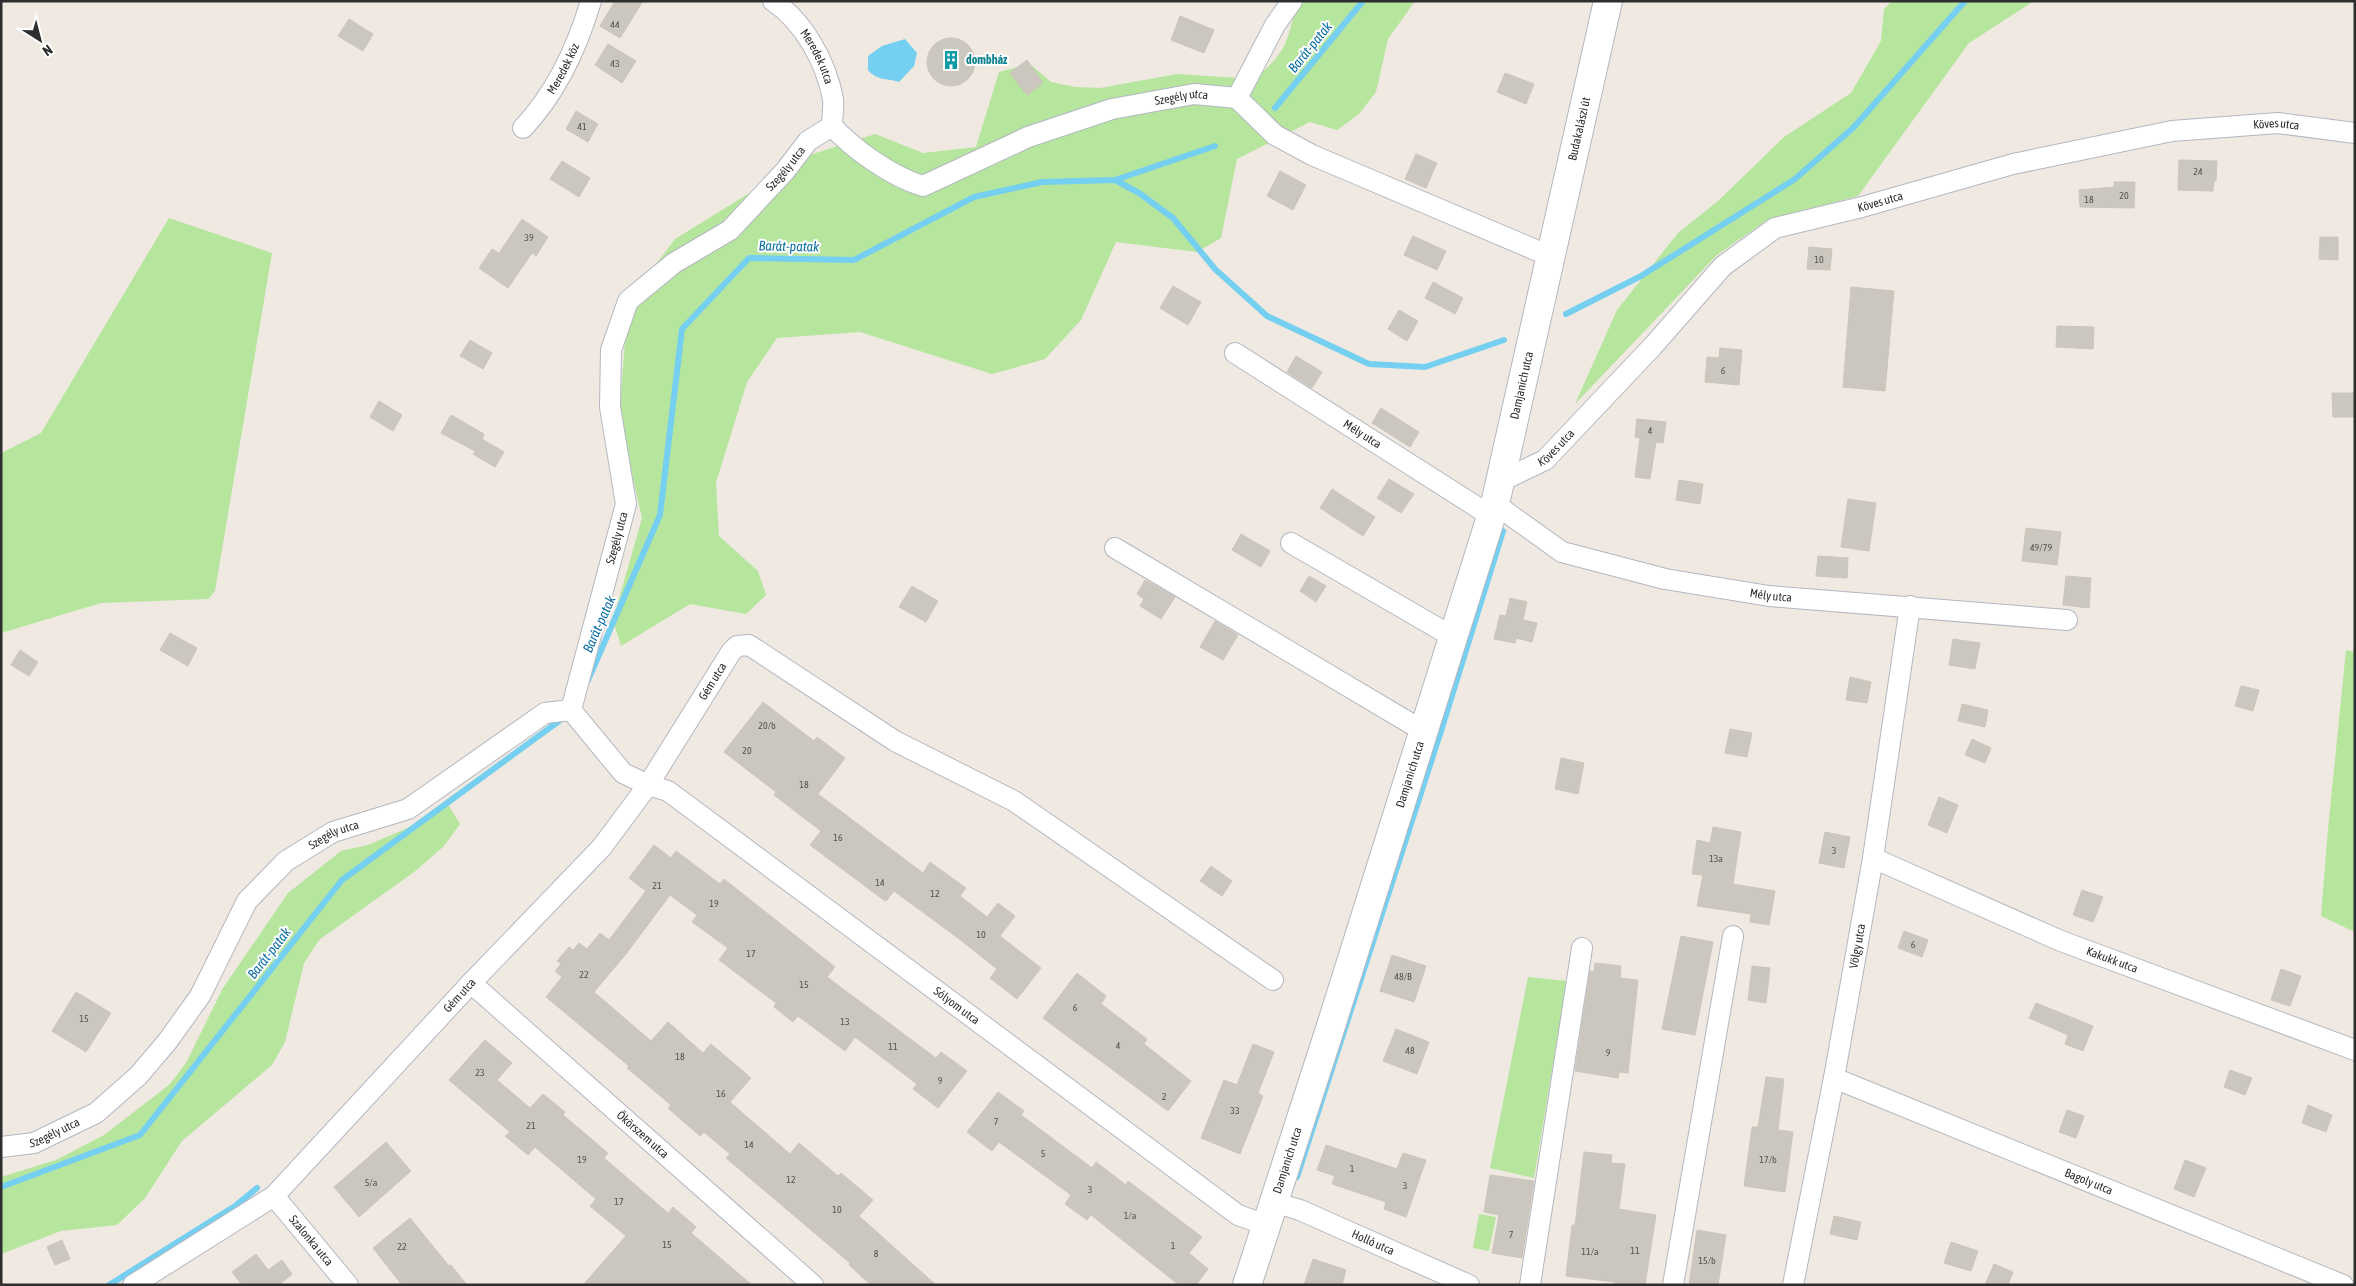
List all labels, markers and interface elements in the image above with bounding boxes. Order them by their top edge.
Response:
north arrow [15,15,65,65]
water label: Barát-patak [1285,18,1336,76]
house number: 44 [610,19,620,30]
street label: Meredek utca [797,26,836,86]
street label: Meredek köz [544,41,582,97]
text: N [40,42,56,59]
building icon: dombház [940,49,962,71]
place label: dombház [966,53,1008,67]
house number: 43 [610,58,620,69]
street label: Szegély utca [1154,87,1209,108]
street label: Budakalászi út [1565,95,1593,162]
street label: Köves utca [2253,116,2300,133]
house number: 41 [577,121,587,132]
street label: Szegély utca [763,144,808,194]
house number: 24 [2193,166,2203,177]
street label: Köves utca [1856,189,1905,215]
house number: 20 [2119,190,2129,201]
house number: 18 [2084,194,2094,205]
house number: 39 [524,232,534,243]
water label: Barát-patak [759,237,820,255]
house number: 10 [1814,254,1824,265]
street label: Damjanich utca [1507,350,1536,421]
house number: 6 [1721,365,1726,376]
street label: Mély utca [1341,417,1384,451]
house number: 4 [1648,425,1653,436]
street label: Köves utca [1536,426,1577,469]
street label: Szegély utca [603,510,631,566]
house number: 49/79 [2030,542,2052,553]
street label: Mély utca [1749,586,1792,605]
water label: Barát-patak [579,592,619,655]
street label: Gém utca [696,660,730,703]
house number: 20/b [758,720,776,731]
street label: Damjanich utca [1393,739,1427,809]
house number: 20 [742,745,752,756]
house number: 18 [799,779,809,790]
street label: Szegély utca [306,818,360,852]
house number: 16 [833,832,843,843]
house number: 3 [1832,845,1837,856]
house number: 13a [1709,853,1723,864]
house number: 14 [875,877,885,888]
house number: 21 [652,880,662,891]
house number: 12 [930,888,940,899]
house number: 19 [709,898,719,909]
street label: Völgy utca [1847,923,1868,970]
water label: Barát-patak [244,924,294,982]
house number: 10 [976,929,986,940]
house number: 6 [1911,939,1916,950]
street label: Kakukk utca [2084,944,2140,976]
house number: 17 [746,948,756,959]
house number: 22 [579,969,589,980]
house number: 48/B [1394,971,1412,982]
street label: Gém utca [440,975,479,1015]
house number: 15 [799,979,809,990]
street label: Sólyom utca [931,984,982,1027]
house number: 6 [1073,1002,1078,1013]
house number: 15 [79,1013,89,1024]
house number: 13 [840,1016,850,1027]
house number: 4 [1116,1040,1121,1051]
house number: 11 [888,1041,898,1052]
house number: 48 [1405,1045,1415,1056]
house number: 9 [1606,1047,1611,1058]
house number: 18 [675,1051,685,1062]
house number: 23 [475,1067,485,1078]
house number: 9 [938,1075,943,1086]
house number: 16 [716,1088,726,1099]
house number: 2 [1162,1091,1167,1102]
house number: 33 [1230,1105,1240,1116]
street label: Ökörszem utca [614,1108,672,1161]
street label: Szegély utca [29,1115,82,1150]
house number: 7 [994,1116,999,1127]
house number: 21 [526,1120,536,1131]
street label: Damjanich utca [1270,1125,1305,1195]
house number: 14 [744,1139,754,1150]
house number: 5 [1041,1148,1046,1159]
house number: 19 [577,1154,587,1165]
house number: 17/b [1759,1154,1777,1165]
house number: 1 [1350,1163,1355,1174]
street label: Bagoly utca [2063,1166,2115,1198]
house number: 12 [786,1174,796,1185]
house number: 5/a [365,1177,378,1188]
house number: 3 [1403,1180,1408,1191]
house number: 3 [1088,1184,1093,1195]
house number: 17 [614,1196,624,1207]
house number: 10 [832,1204,842,1215]
house number: 1/a [1124,1210,1137,1221]
street label: Szalonka utca [286,1213,336,1269]
street label: Holló utca [1349,1227,1397,1258]
house number: 7 [1509,1229,1514,1240]
house number: 15 [662,1239,672,1250]
house number: 1 [1171,1240,1176,1251]
house number: 22 [397,1241,407,1252]
house number: 11 [1630,1245,1640,1256]
house number: 11/a [1581,1246,1599,1257]
house number: 8 [874,1248,879,1259]
house number: 15/b [1698,1255,1716,1266]

